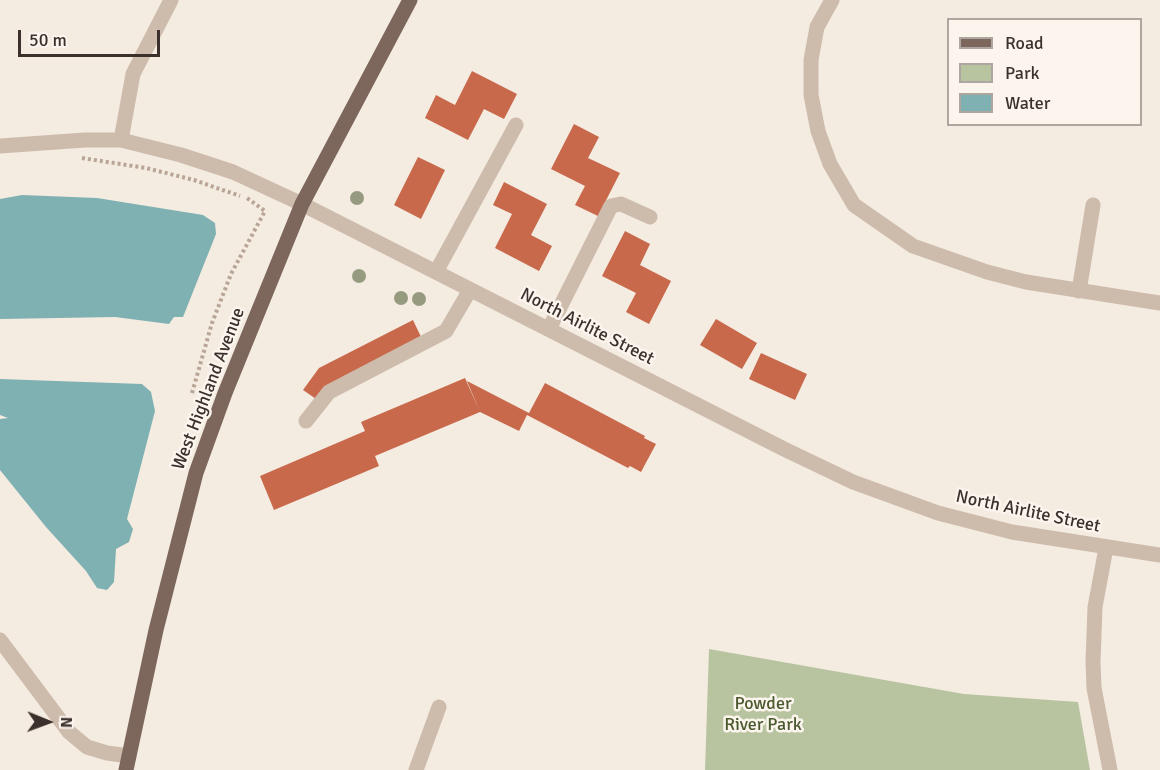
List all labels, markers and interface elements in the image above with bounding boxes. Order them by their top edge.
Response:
scale bar [21,18,164,56]
legend [947,18,1142,126]
text: 50 m [29,29,67,51]
text: Road [1005,32,1044,54]
text: Park [1005,62,1040,84]
text: Water [1005,92,1050,114]
street label: North Airlite Street [517,284,657,370]
street label: West Highland Avenue [168,305,250,473]
street label: North Airlite Street [954,486,1102,538]
north arrow [18,692,78,752]
park label: Powder River Park [724,693,802,736]
text: N [56,717,76,728]

